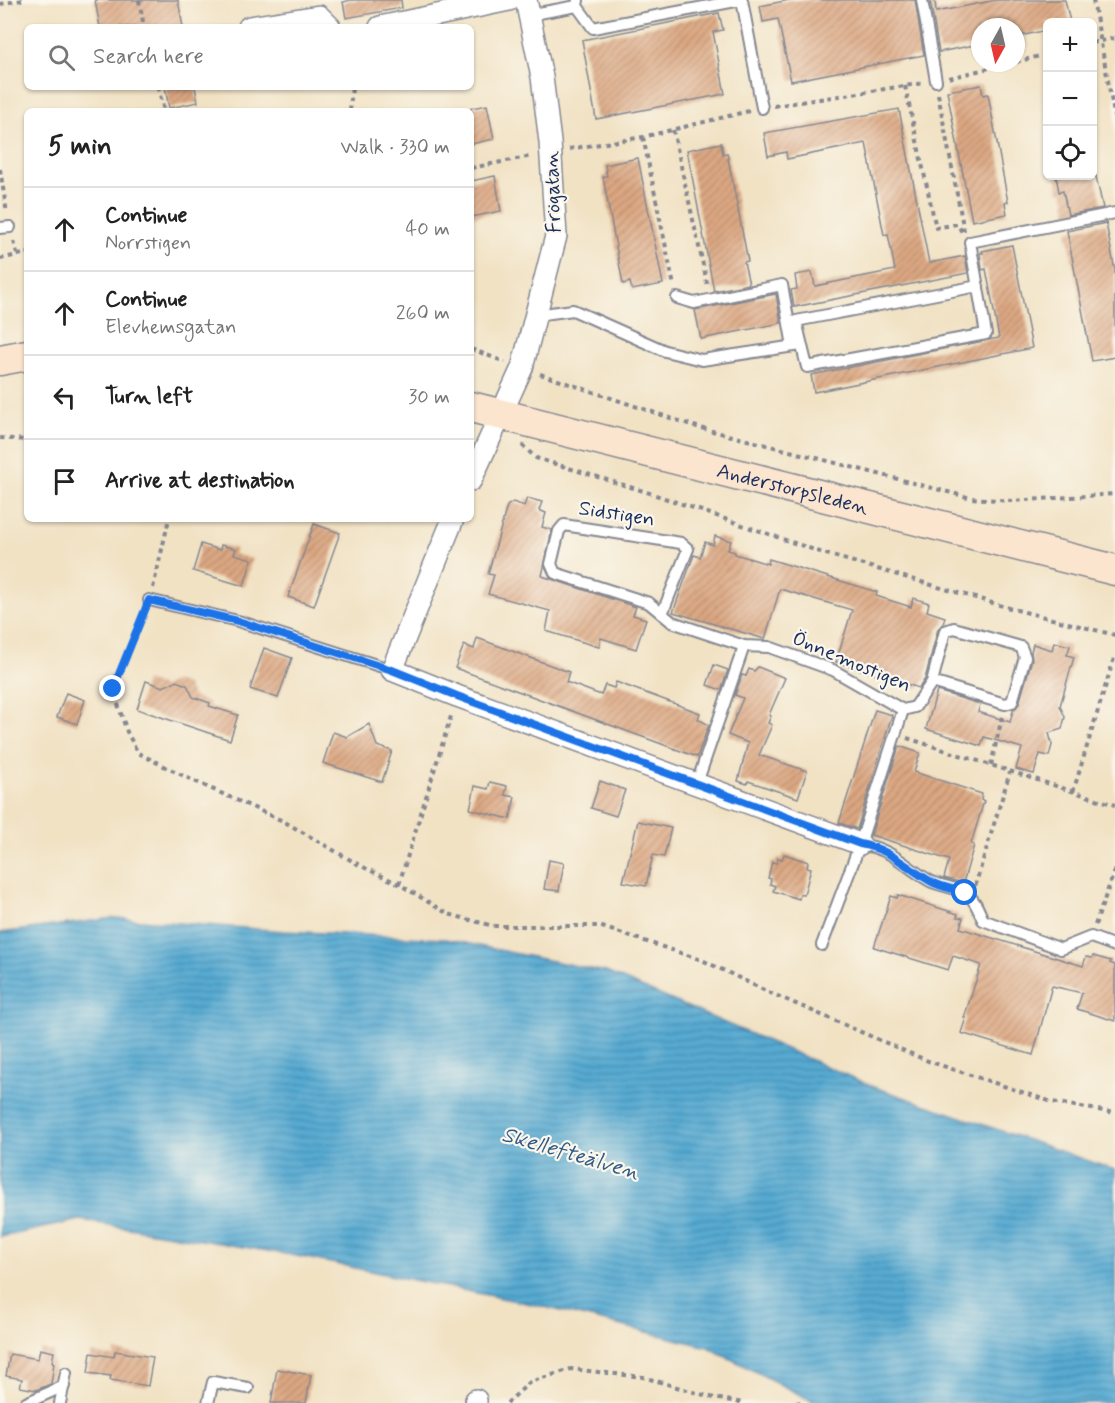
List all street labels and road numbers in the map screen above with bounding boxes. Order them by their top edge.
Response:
street label: Frögatan [538,150,568,233]
street label: Anderstorpsleden [714,457,872,522]
street label: Sidstigen [577,494,657,534]
street label: Önnemostigen [788,624,915,700]

